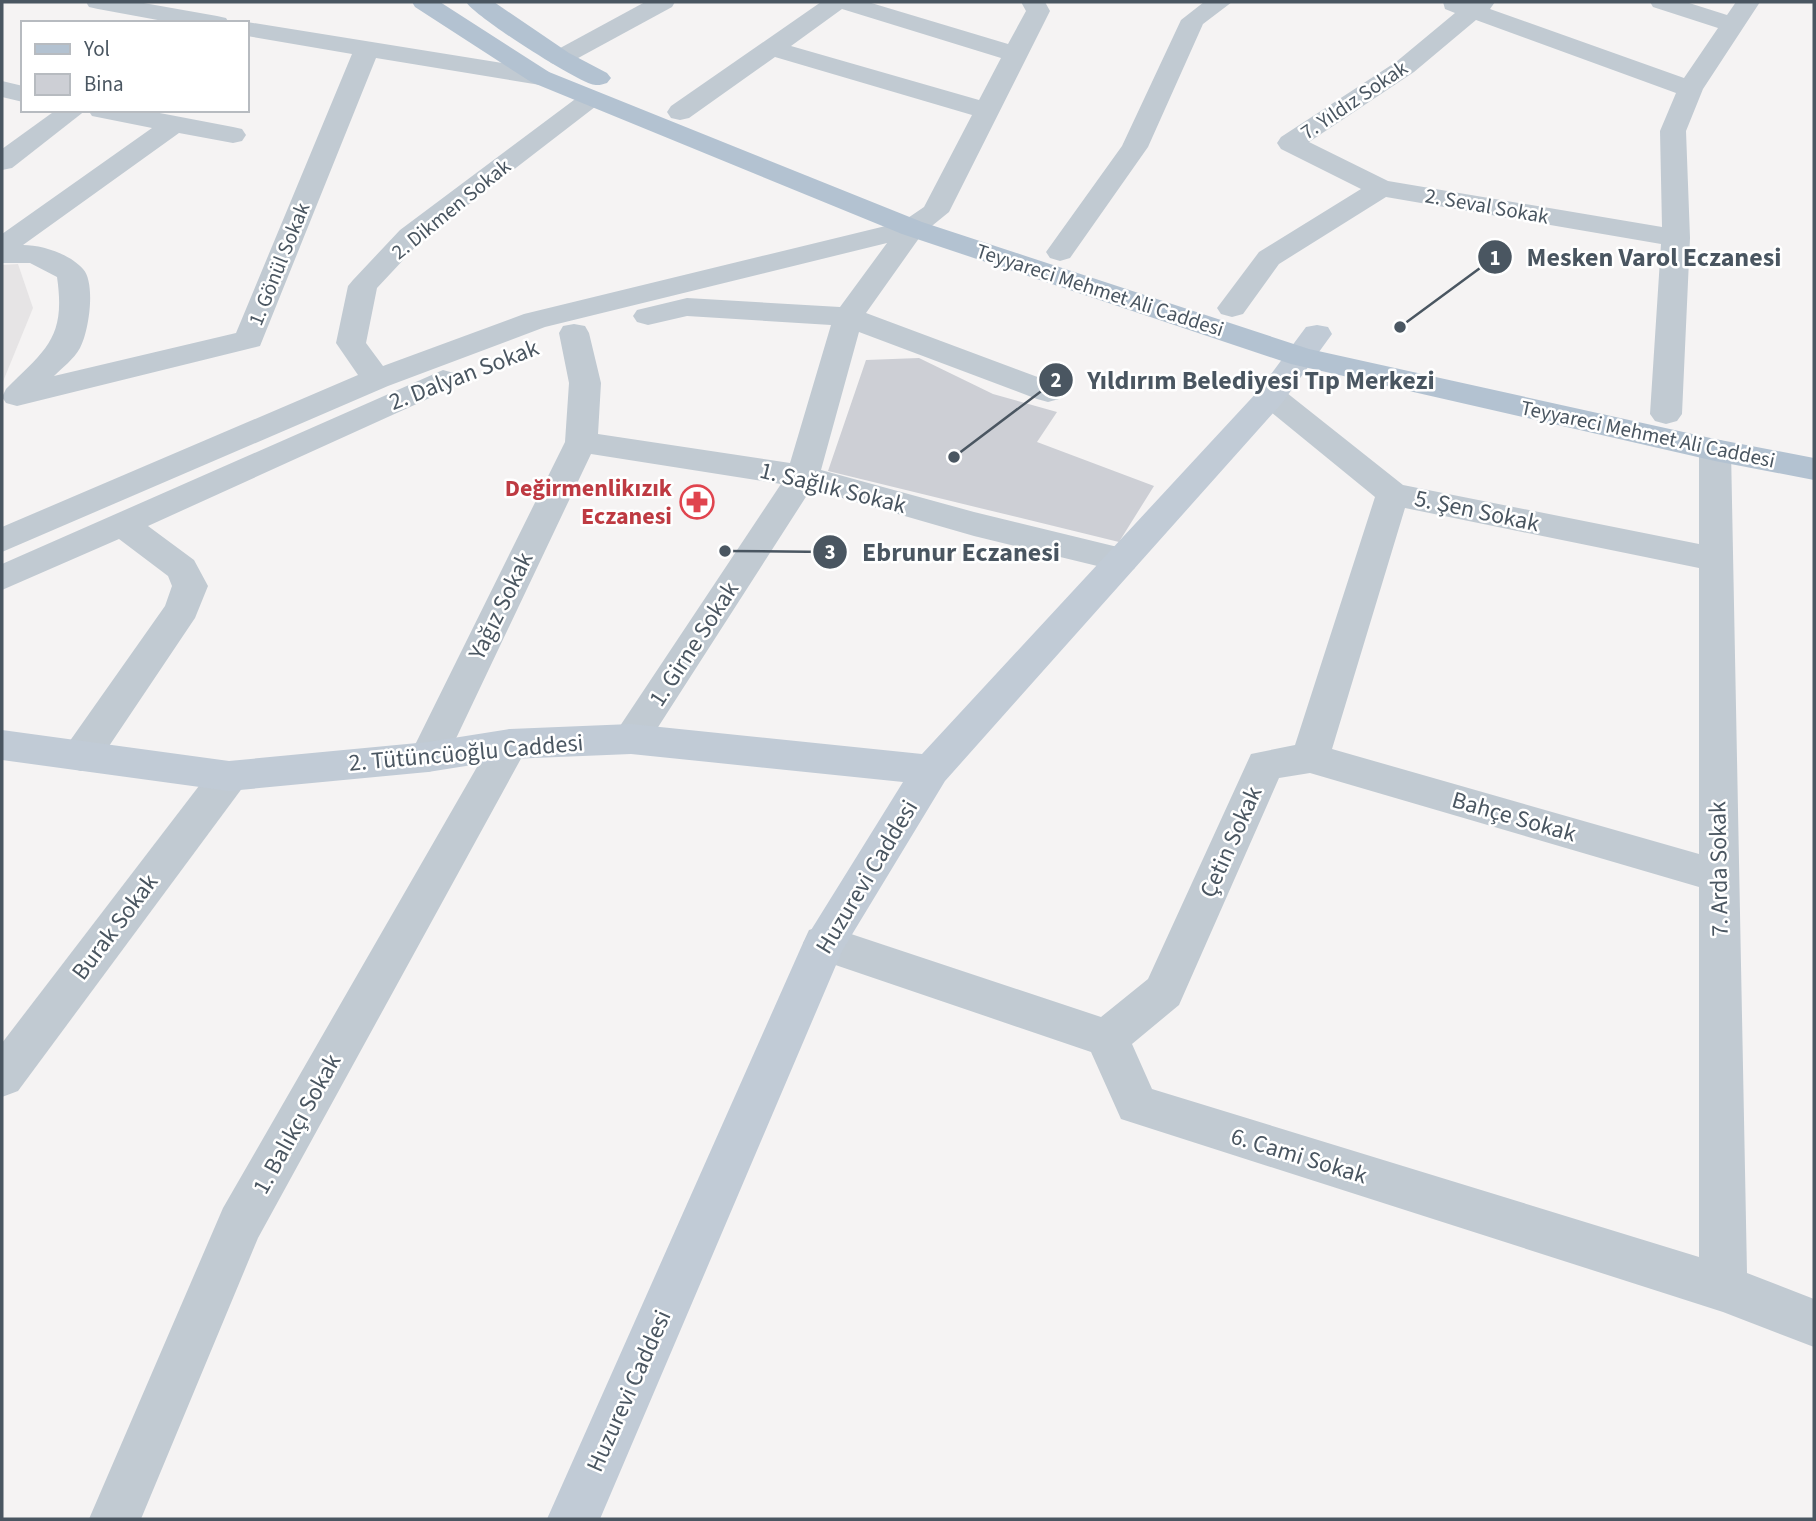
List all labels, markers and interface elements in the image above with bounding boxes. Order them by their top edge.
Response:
legend [21,21,248,112]
text: Yol [83,34,110,64]
street label: 7. Yıldız Sokak [1295,53,1414,147]
text: Bina [84,69,124,99]
street label: 2. Dikmen Sokak [385,151,517,266]
street label: 2. Seval Sokak [1423,180,1552,232]
street label: 1. Gönül Sokak [241,197,318,330]
callout: Mesken Varol Eczanesi [1477,234,1795,281]
street label: Teyyareci Mehmet Ali Caddesi [972,236,1228,344]
text: Mesken Varol Eczanesi [1527,239,1781,276]
text: 1 [1489,243,1501,273]
street label: 2. Dalyan Sokak [384,330,544,420]
callout: Yıldırım Belediyesi Tıp Merkezi [1038,356,1449,403]
text: Yıldırım Belediyesi Tıp Merkezi [1086,362,1435,399]
text: 2 [1050,365,1062,395]
street label: Teyyareci Mehmet Ali Caddesi [1518,392,1778,476]
street label: 1. Sağlık Sokak [756,453,910,523]
place label: Değirmenlikızık Eczanesi [505,471,673,534]
street label: 5. Şen Sokak [1411,481,1543,541]
pharmacy icon: Değirmenlikızık Eczanesi [678,483,716,521]
callout: Ebrunur Eczanesi [813,528,1074,575]
text: Ebrunur Eczanesi [862,534,1060,571]
text: 3 [824,537,836,567]
street label: Yağız Sokak [459,546,542,667]
street label: 1. Girne Sokak [640,574,748,714]
street label: 2. Tütüncüoğlu Caddesi [347,725,585,781]
street label: Çetin Sokak [1191,781,1271,903]
street label: Bahçe Sokak [1448,783,1580,851]
street label: Huzurevi Caddesi [807,793,927,961]
street label: 7. Arda Sokak [1700,801,1738,937]
street label: Burak Sokak [63,866,167,988]
street label: 1. Balıkçı Sokak [244,1047,350,1200]
street label: 6. Cami Sokak [1227,1119,1371,1193]
street label: Huzurevi Caddesi [578,1304,680,1478]

